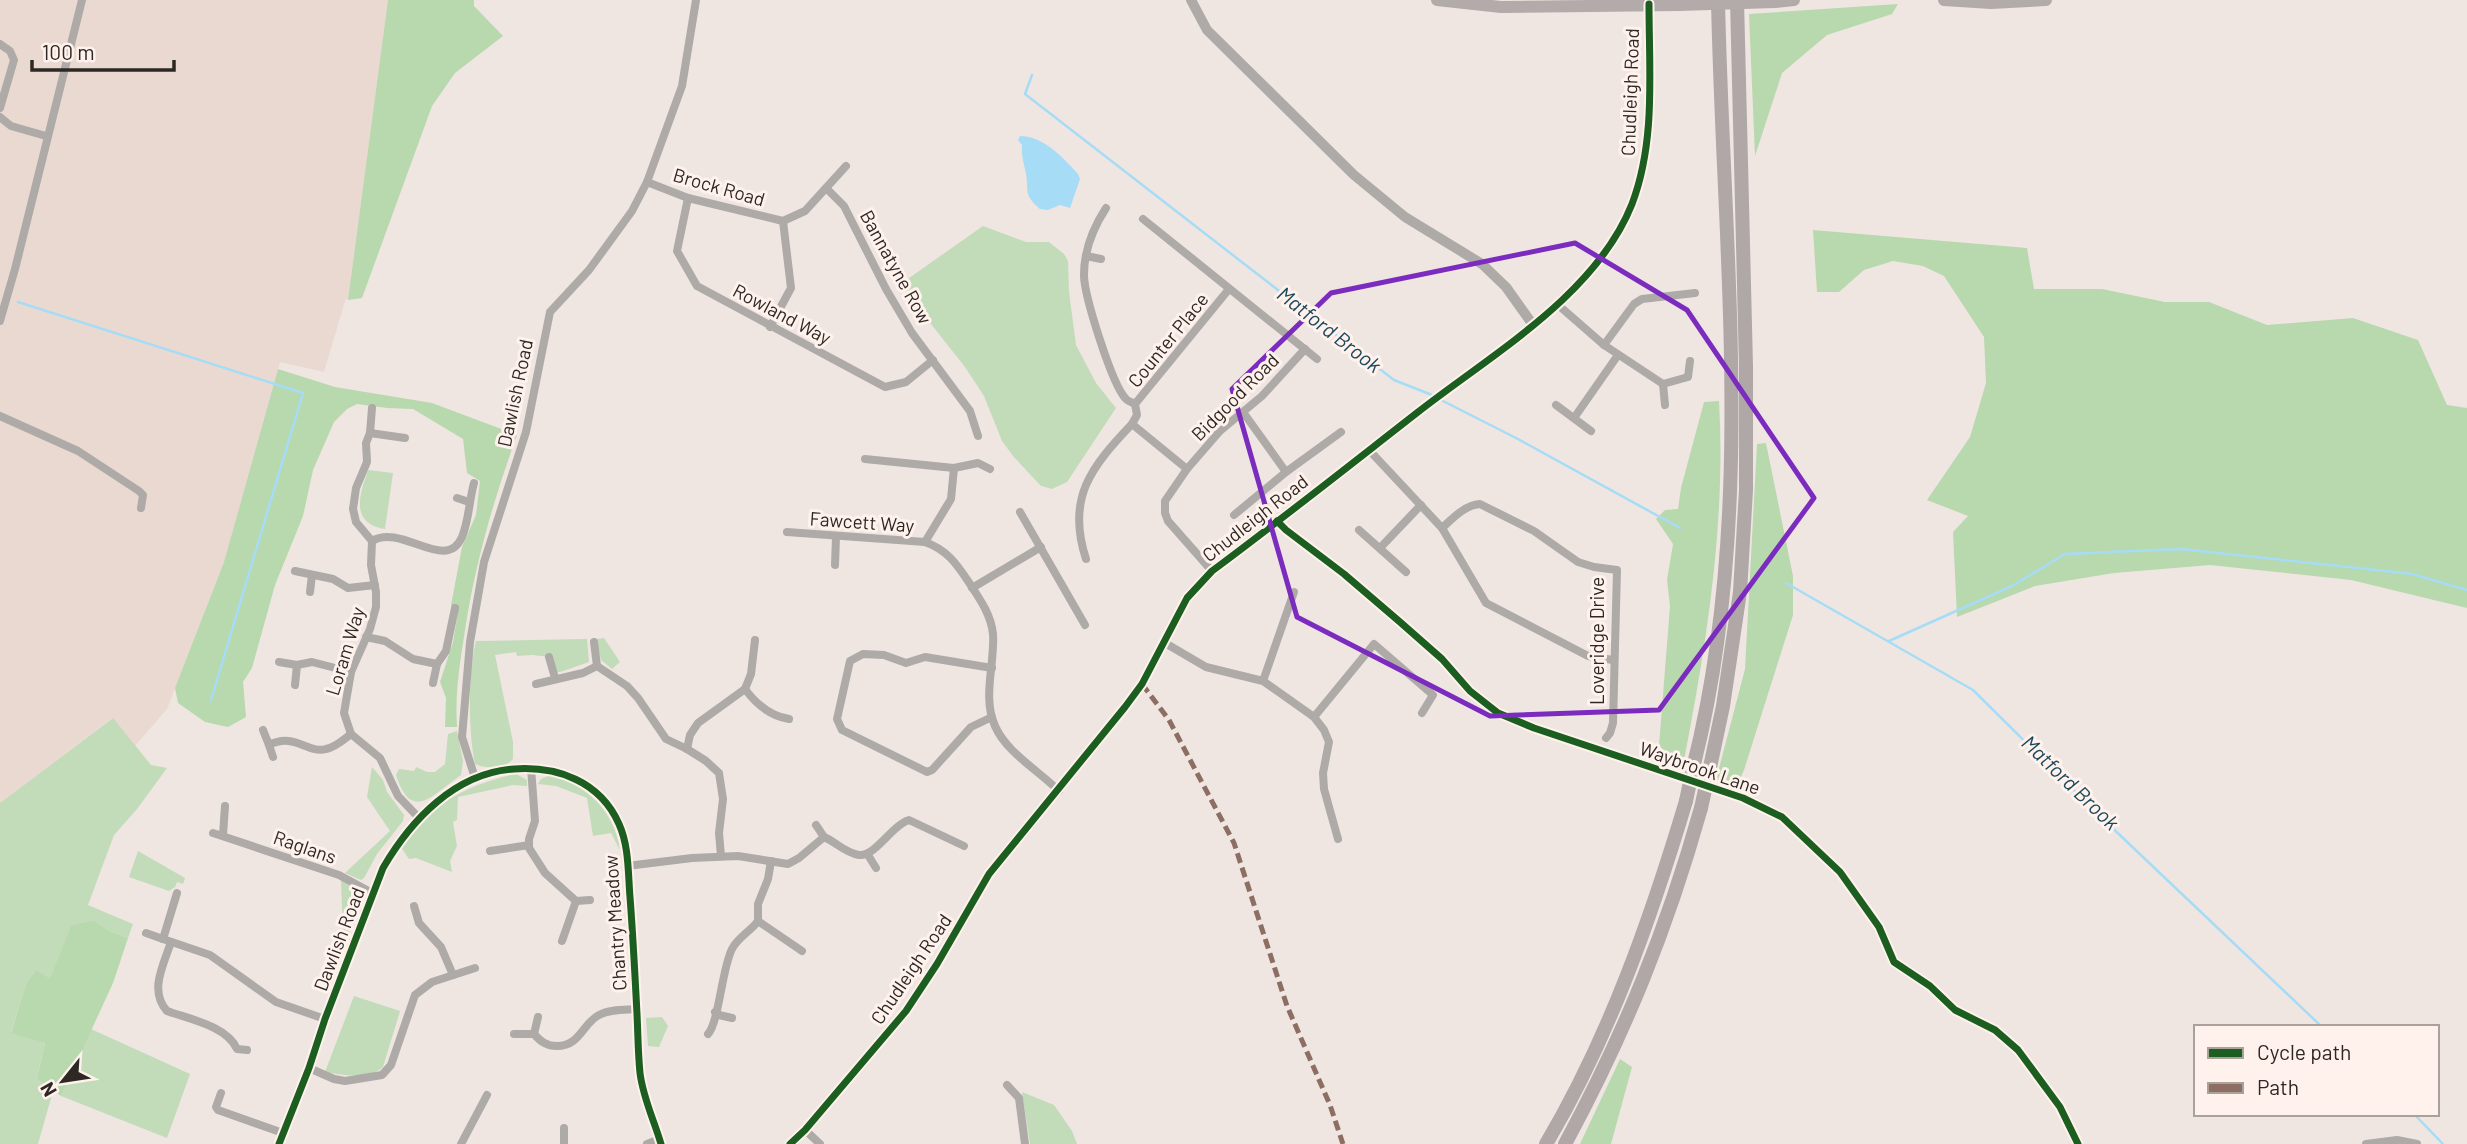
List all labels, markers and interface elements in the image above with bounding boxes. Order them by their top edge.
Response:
scale bar [32,28,173,72]
street label: Chudleigh Road [1616,28,1643,156]
text: 100 m [42,39,95,64]
street label: Brock Road [671,162,768,211]
street label: Bannatyne Row [856,206,937,328]
street label: Rowland Way [729,278,835,349]
water label: Matford Brook [1273,280,1388,378]
street label: Counter Place [1122,288,1213,392]
street label: Dawlish Road [492,337,537,449]
street label: Bidgood Road [1186,348,1283,445]
street label: Chudleigh Road [1197,469,1312,566]
street label: Fawcett Way [809,506,915,537]
street label: Loveridge Drive [1585,577,1608,705]
street label: Loram Way [320,604,369,698]
water label: Matford Brook [2017,729,2125,835]
street label: Waybrook Lane [1637,736,1764,799]
street label: Raglans [271,825,340,868]
street label: Chantry Meadow [598,854,631,992]
street label: Dawlish Road [308,884,369,994]
street label: Chudleigh Road [865,909,956,1028]
legend [2194,1025,2439,1116]
text: Cycle path [2257,1039,2351,1064]
north arrow [28,1046,98,1116]
text: Path [2257,1074,2299,1099]
text: N [35,1079,61,1101]

